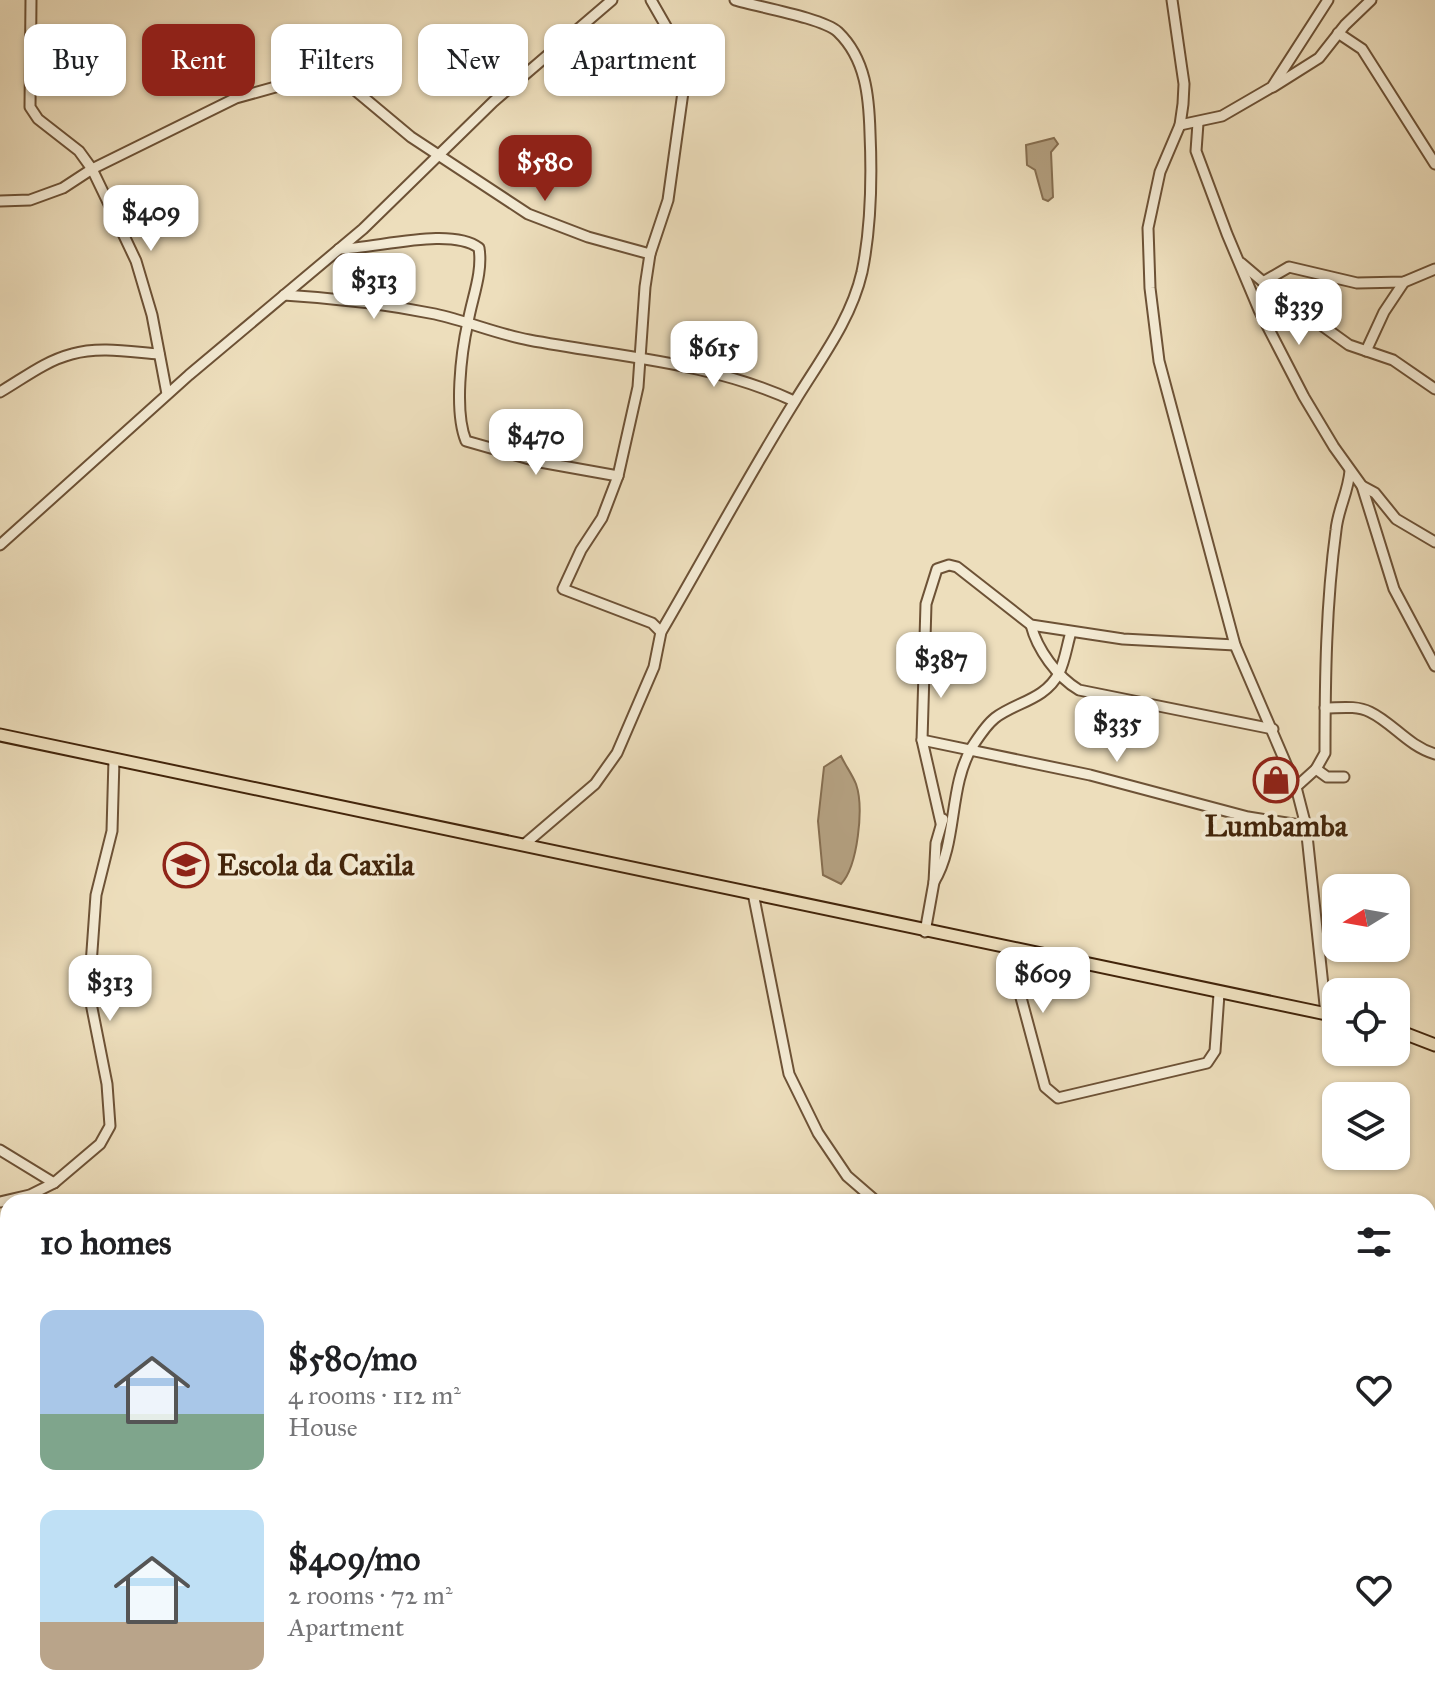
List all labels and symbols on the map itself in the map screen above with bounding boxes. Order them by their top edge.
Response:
pin: $580 [498,135,592,203]
pin: $409 [104,185,198,253]
pin: $313 [327,253,421,321]
pin: $339 [1252,279,1346,347]
pin: $615 [667,321,761,389]
pin: $470 [489,409,583,477]
pin: $387 [894,632,988,700]
pin: $335 [1070,696,1164,764]
shop icon: Lumbamba [1252,756,1300,804]
place label: Lumbamba [1205,808,1349,844]
school or university icon: Escola da Caxila [162,841,210,889]
place label: Escola da Caxila [217,847,416,883]
north arrow [1322,874,1410,962]
pin: $609 [996,947,1090,1015]
pin: $313 [63,955,157,1023]

